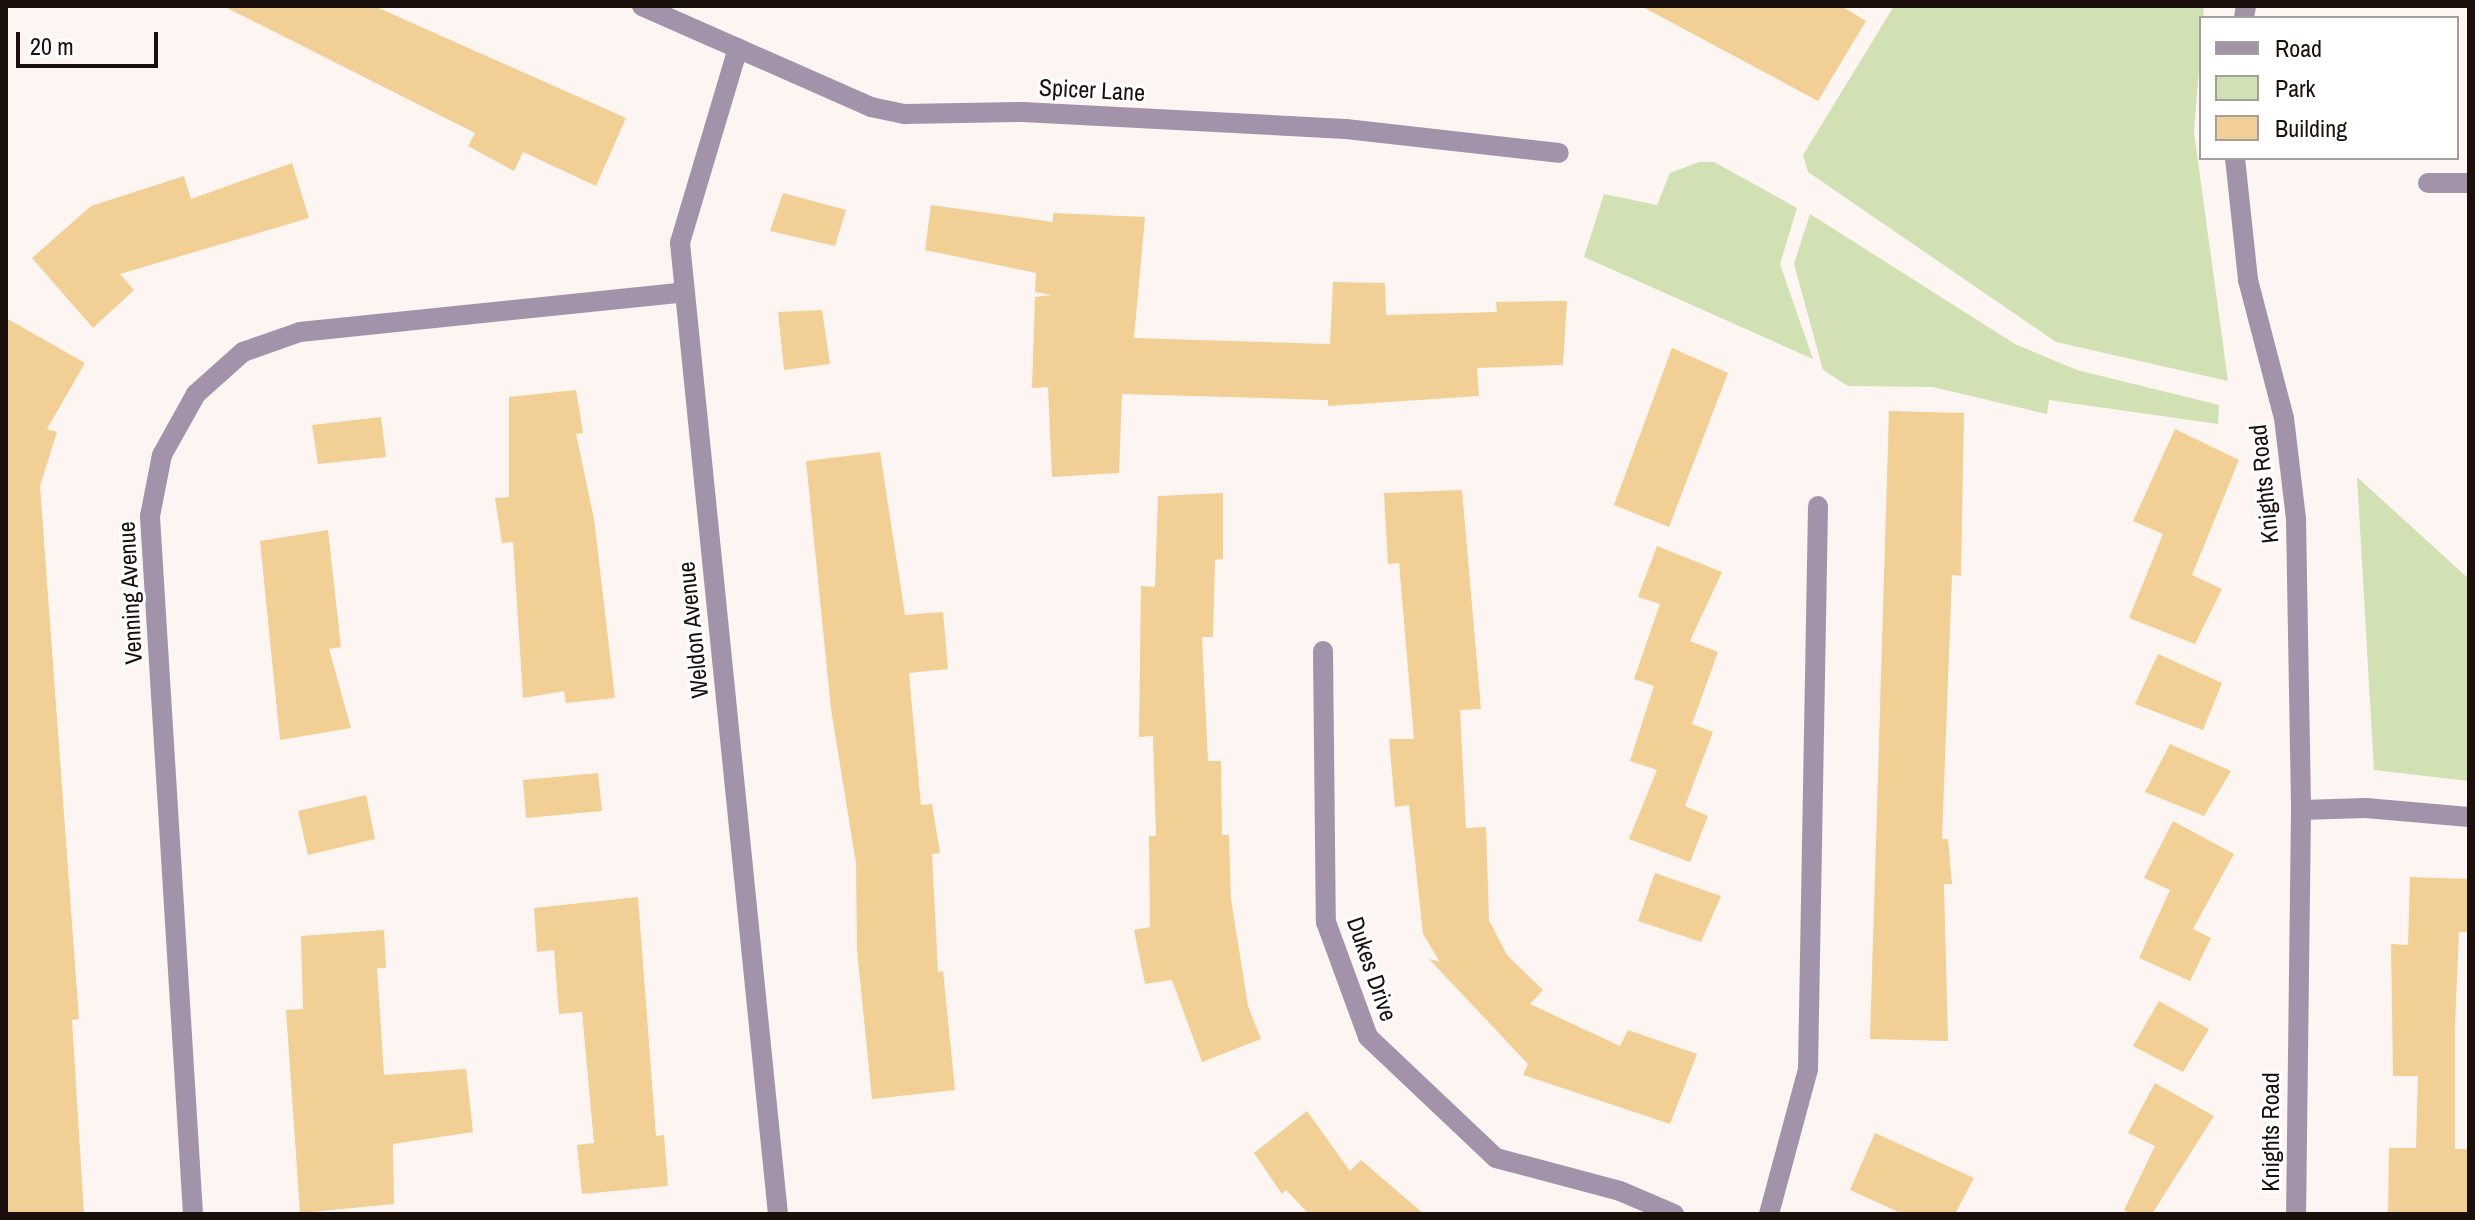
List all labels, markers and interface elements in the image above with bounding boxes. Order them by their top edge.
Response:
scale bar [20,16,162,66]
legend [2199,16,2459,160]
text: 20 m [30,30,74,62]
text: Road [2275,32,2322,64]
text: Park [2275,72,2315,104]
street label: Spicer Lane [1038,73,1146,107]
text: Building [2275,112,2347,144]
street label: Knights Road [2243,423,2285,545]
street label: Venning Avenue [112,520,148,666]
street label: Weldon Avenue [671,560,715,700]
street label: Dukes Drive [1341,913,1403,1025]
street label: Knights Road [2257,1072,2285,1192]

